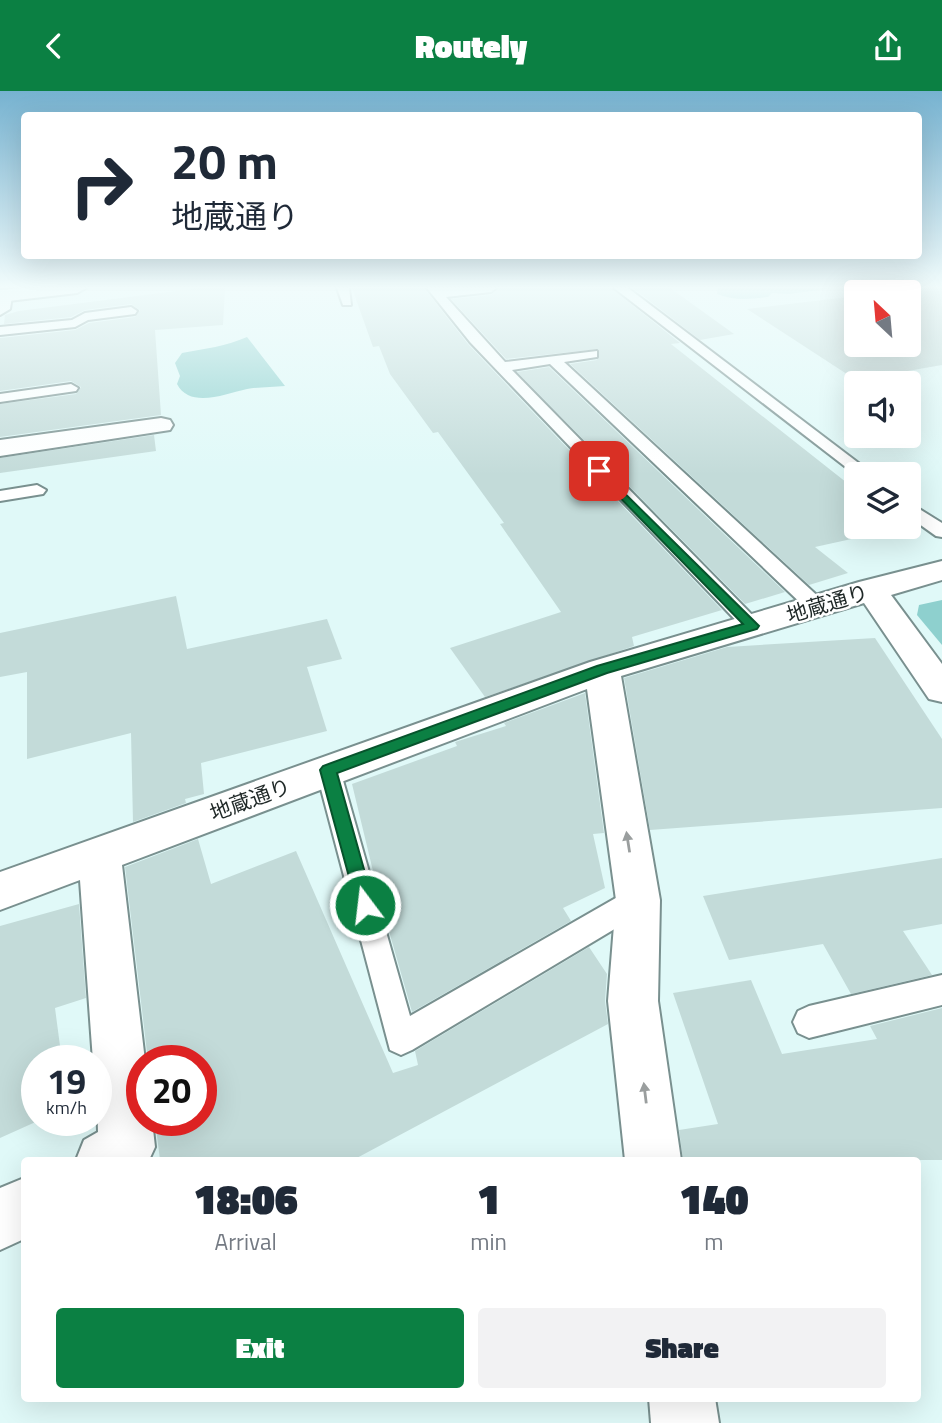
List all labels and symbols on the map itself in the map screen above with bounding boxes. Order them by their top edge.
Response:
north arrow [844,280,920,357]
pin [569,441,629,501]
street label: 地蔵通り [782,575,872,631]
street label: 地蔵通り [205,770,295,828]
one-way arrow [622,831,633,853]
position arrow [328,868,402,942]
speed limit sign: 20 [126,1045,217,1136]
one-way arrow [639,1081,650,1103]

